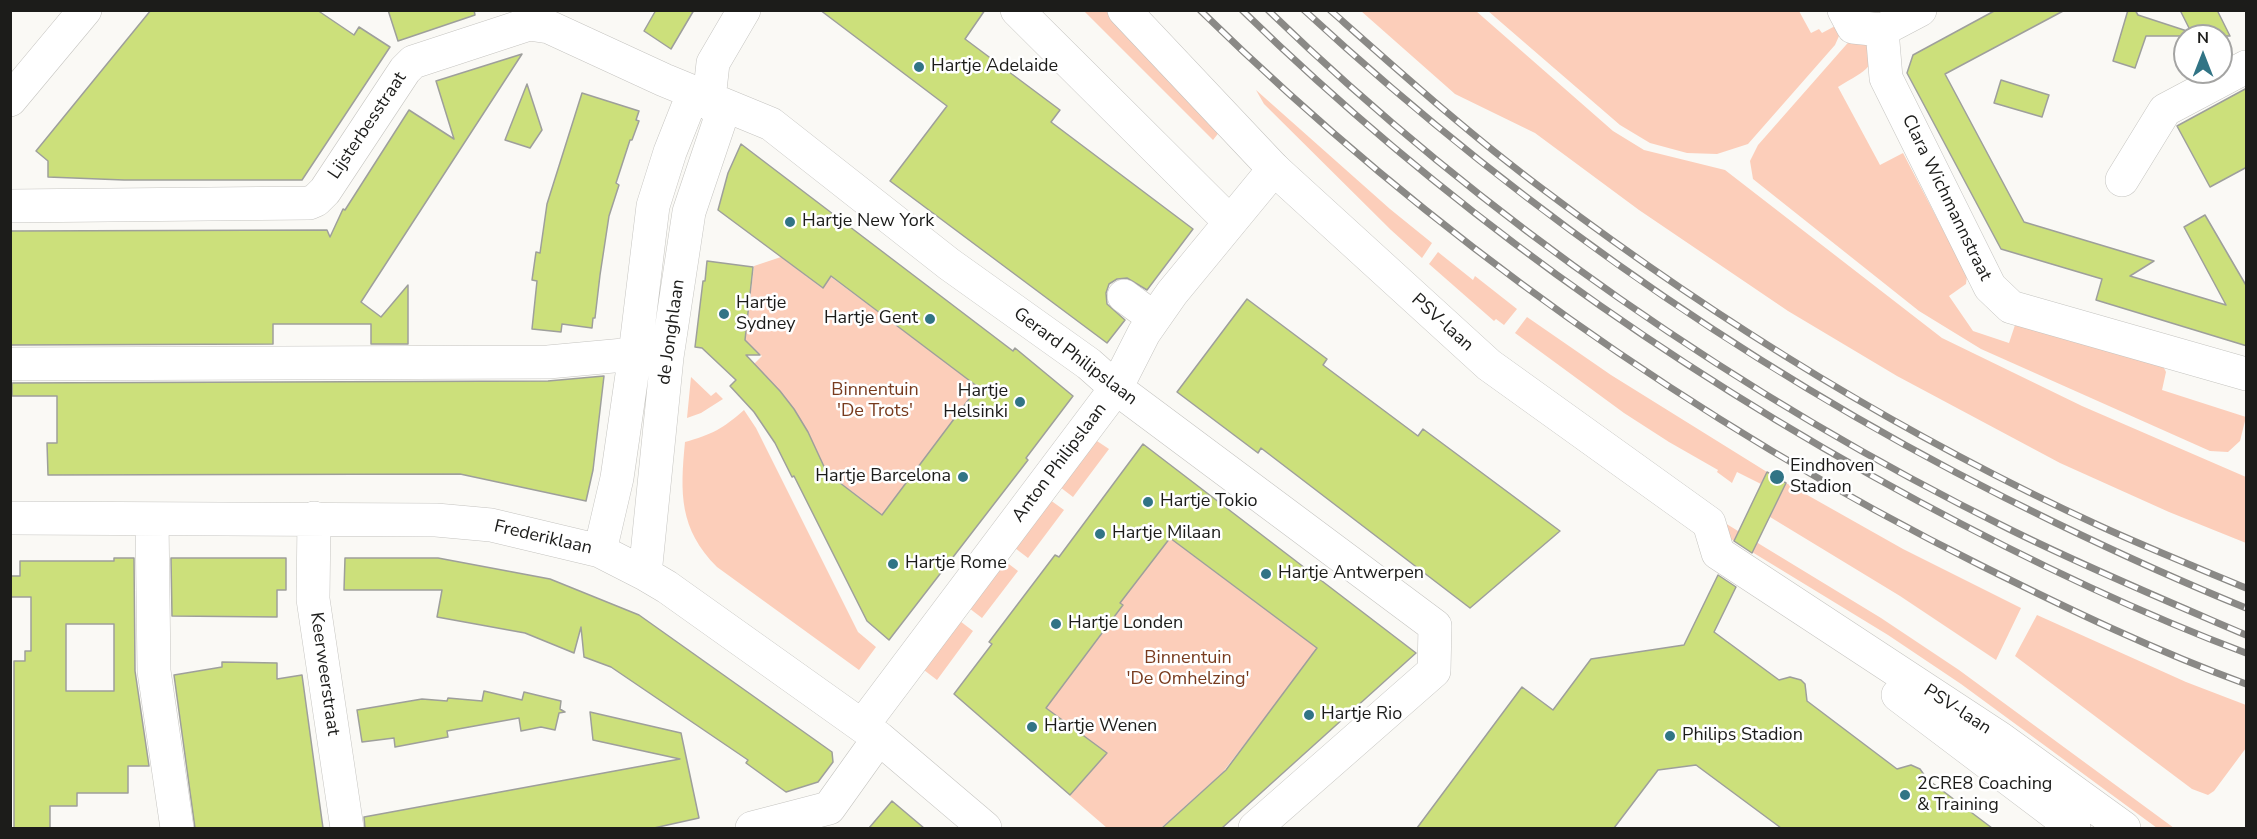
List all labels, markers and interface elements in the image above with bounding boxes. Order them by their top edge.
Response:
north arrow [2173,24,2233,84]
text: N [2197,27,2209,49]
place label: Hartje Adelaide [931,56,1058,78]
marker: Hartje Adelaide [912,60,926,74]
street label: Lijsterbesstraat [324,68,412,184]
street label: Clara Wichmannstraat [1896,111,1996,285]
place label: Hartje New York [802,211,934,233]
marker: Hartje New York [783,215,797,229]
street label: de Jonghlaan [654,278,690,386]
street label: PSV-laan [1407,290,1477,356]
place label: Hartje Sydney [736,293,796,336]
street label: Gerard Philipslaan [1009,304,1141,410]
marker: Hartje Sydney [717,307,731,321]
place label: Hartje Gent [824,308,918,330]
marker: Hartje Gent [923,312,937,326]
park label: Binnentuin 'De Trots' [831,380,919,422]
place label: Hartje Helsinki [943,381,1008,424]
marker: Hartje Helsinki [1013,395,1027,409]
street label: Anton Philipslaan [1008,399,1112,527]
place label: Eindhoven Stadion [1790,456,1874,498]
place label: Hartje Barcelona [815,466,951,488]
marker: Eindhoven Stadion [1768,468,1786,486]
marker: Hartje Barcelona [956,470,970,484]
place label: Hartje Tokio [1160,491,1258,513]
marker: Hartje Tokio [1141,495,1155,509]
street label: Frederiklaan [492,516,594,560]
place label: Hartje Milaan [1112,523,1221,545]
marker: Hartje Milaan [1093,527,1107,541]
place label: Hartje Rome [905,553,1007,575]
marker: Hartje Rome [886,557,900,571]
place label: Hartje Antwerpen [1278,563,1424,585]
marker: Hartje Antwerpen [1259,567,1273,581]
street label: Keerweerstraat [305,611,343,737]
place label: Hartje Londen [1068,613,1183,635]
marker: Hartje Londen [1049,617,1063,631]
park label: Binnentuin 'De Omhelzing' [1126,648,1250,690]
street label: PSV-laan [1919,680,1995,740]
place label: Hartje Rio [1321,704,1402,726]
marker: Hartje Rio [1302,708,1316,722]
place label: Hartje Wenen [1044,716,1157,738]
marker: Hartje Wenen [1025,720,1039,734]
place label: Philips Stadion [1682,725,1803,747]
marker: Philips Stadion [1663,729,1677,743]
place label: 2CRE8 Coaching & Training [1917,774,2052,816]
marker: 2CRE8 Coaching & Training [1898,788,1912,802]

